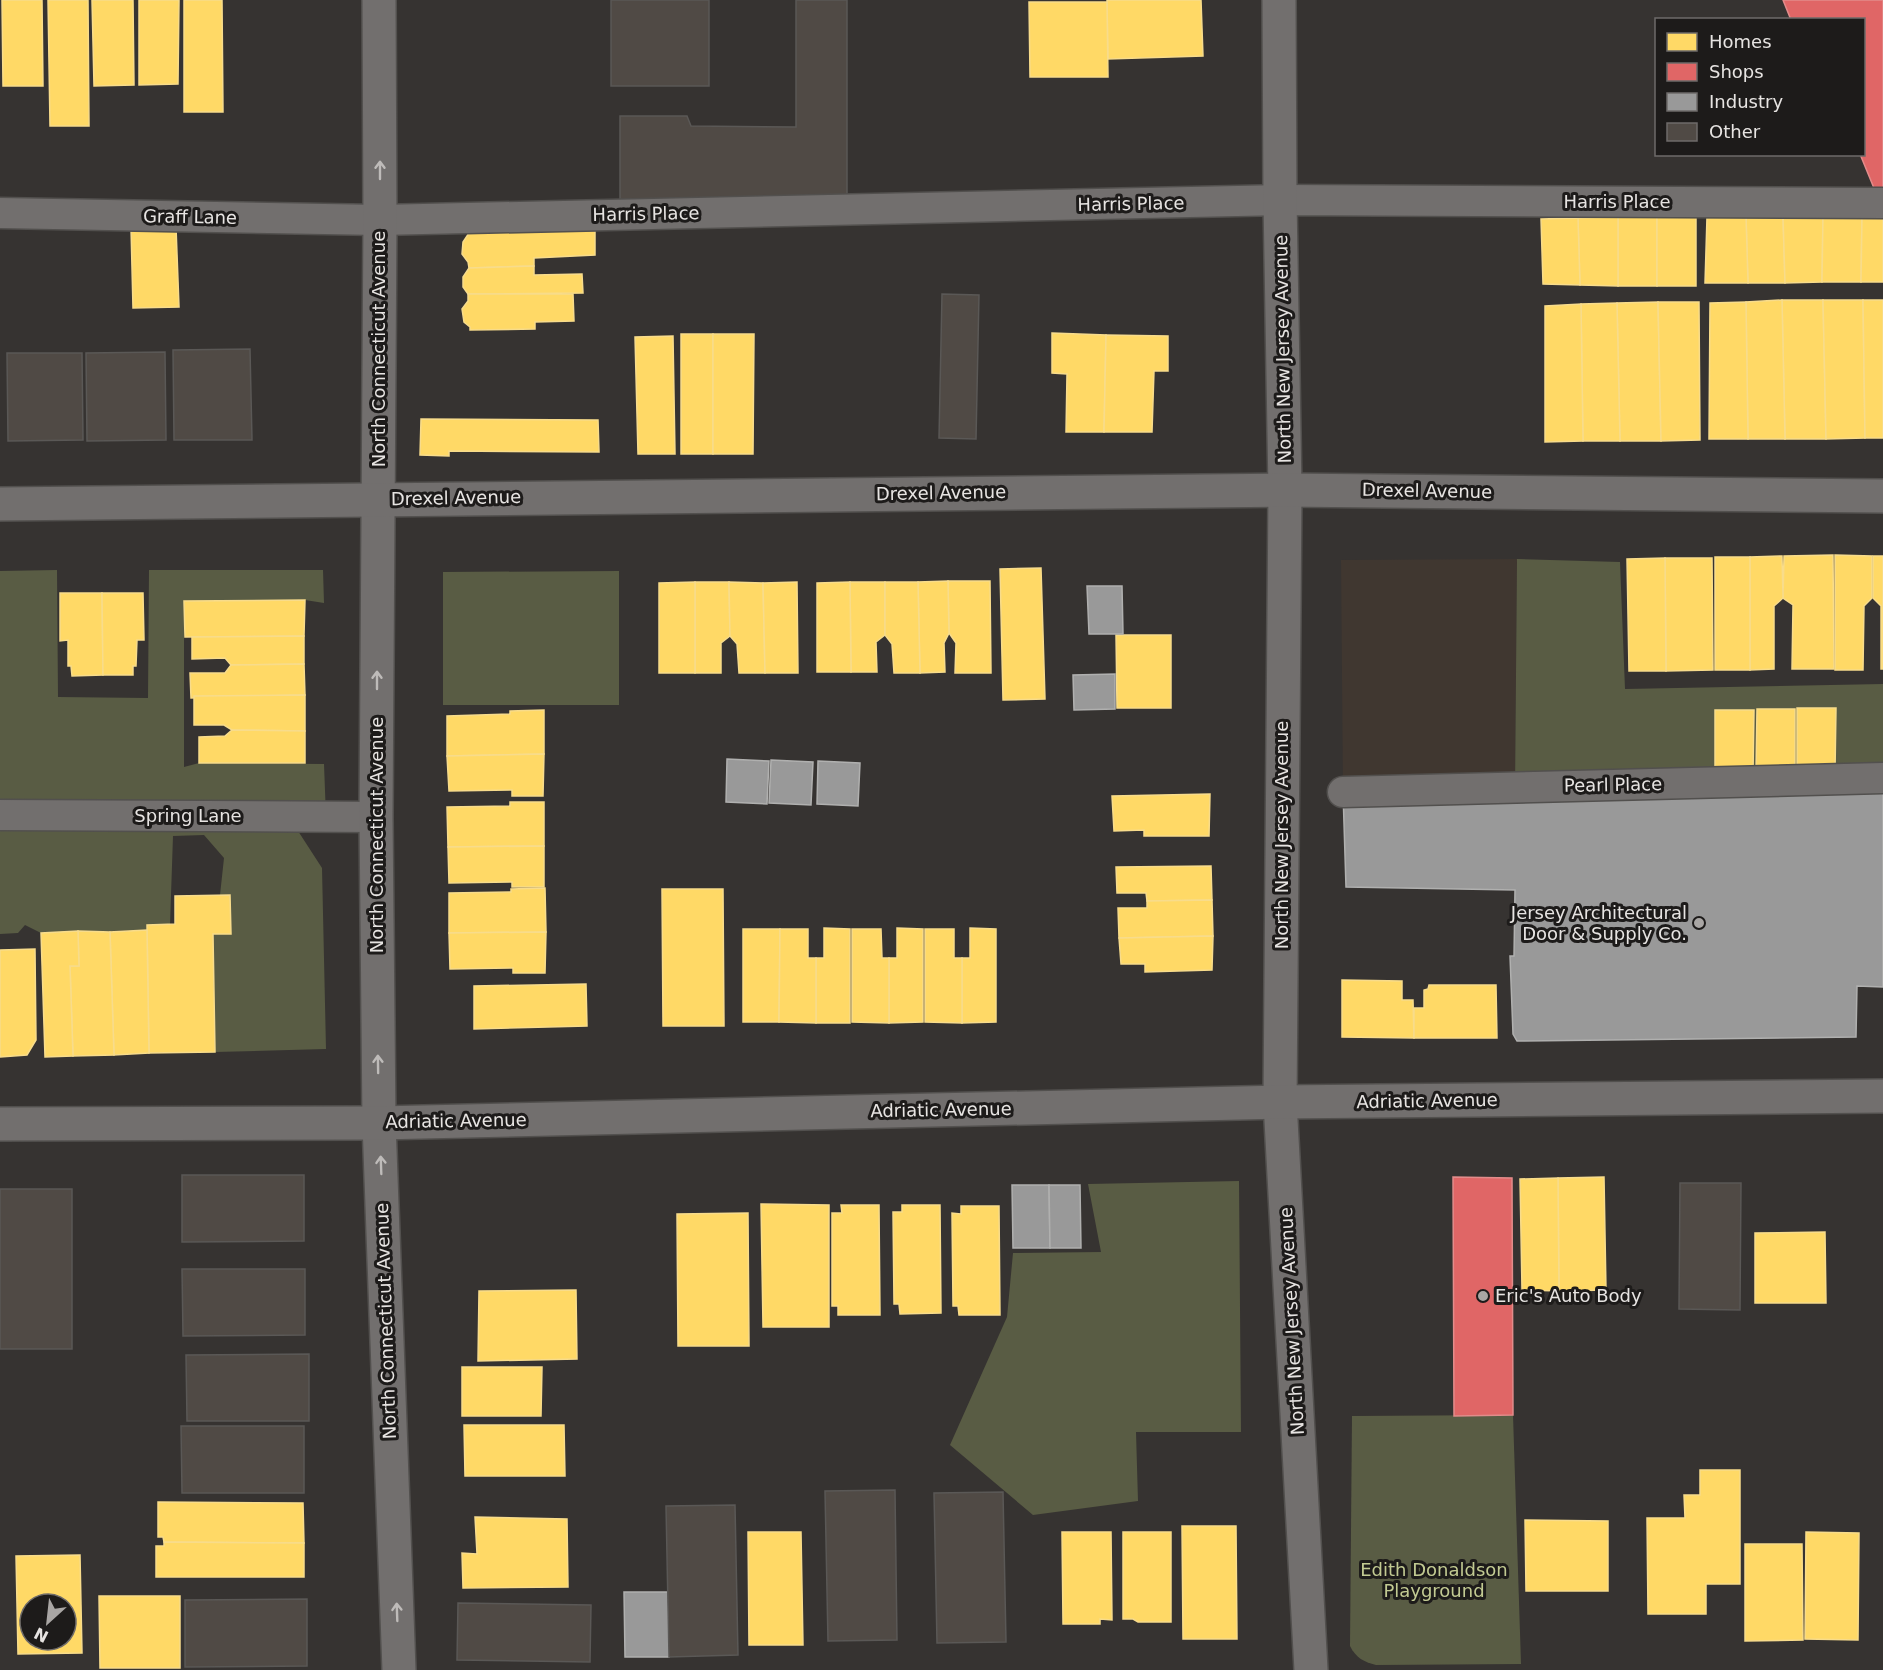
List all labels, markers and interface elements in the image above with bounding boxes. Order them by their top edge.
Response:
legend [1655,18,1865,156]
text: Homes [1709,31,1772,52]
text: Shops [1709,61,1764,82]
text: Industry [1709,91,1783,112]
text: Other [1709,121,1761,142]
one-way arrow [374,161,386,181]
street label: Harris Place [1563,191,1671,212]
street label: Harris Place [1077,192,1185,215]
street label: Harris Place [592,202,700,225]
street label: Graff Lane [143,205,237,228]
street label: North Connecticut Avenue [368,231,389,467]
street label: North New Jersey Avenue [1270,235,1295,463]
street label: Drexel Avenue [1362,479,1492,502]
street label: Drexel Avenue [876,481,1006,504]
street label: Drexel Avenue [391,486,521,509]
one-way arrow [371,671,383,691]
street label: North Connecticut Avenue [366,717,387,953]
street label: North New Jersey Avenue [1271,721,1292,949]
street label: Pearl Place [1564,773,1662,796]
street label: Spring Lane [134,805,242,826]
place label: Jersey Architectural Door & Supply Co. [1510,902,1687,944]
marker: Jersey Architectural Door & Supply Co. [1692,916,1706,930]
one-way arrow [372,1055,384,1075]
street label: Adriatic Avenue [1356,1089,1498,1112]
street label: Adriatic Avenue [870,1098,1012,1121]
street label: Adriatic Avenue [385,1109,527,1132]
one-way arrow [375,1155,386,1175]
street label: North Connecticut Avenue [371,1202,400,1440]
street label: North New Jersey Avenue [1275,1206,1308,1436]
place label: Eric's Auto Body [1495,1285,1642,1306]
marker: Eric's Auto Body [1476,1289,1490,1303]
park label: Edith Donaldson Playground [1360,1559,1508,1601]
north arrow [18,1592,78,1652]
one-way arrow [392,1602,403,1622]
text: N [31,1623,52,1646]

